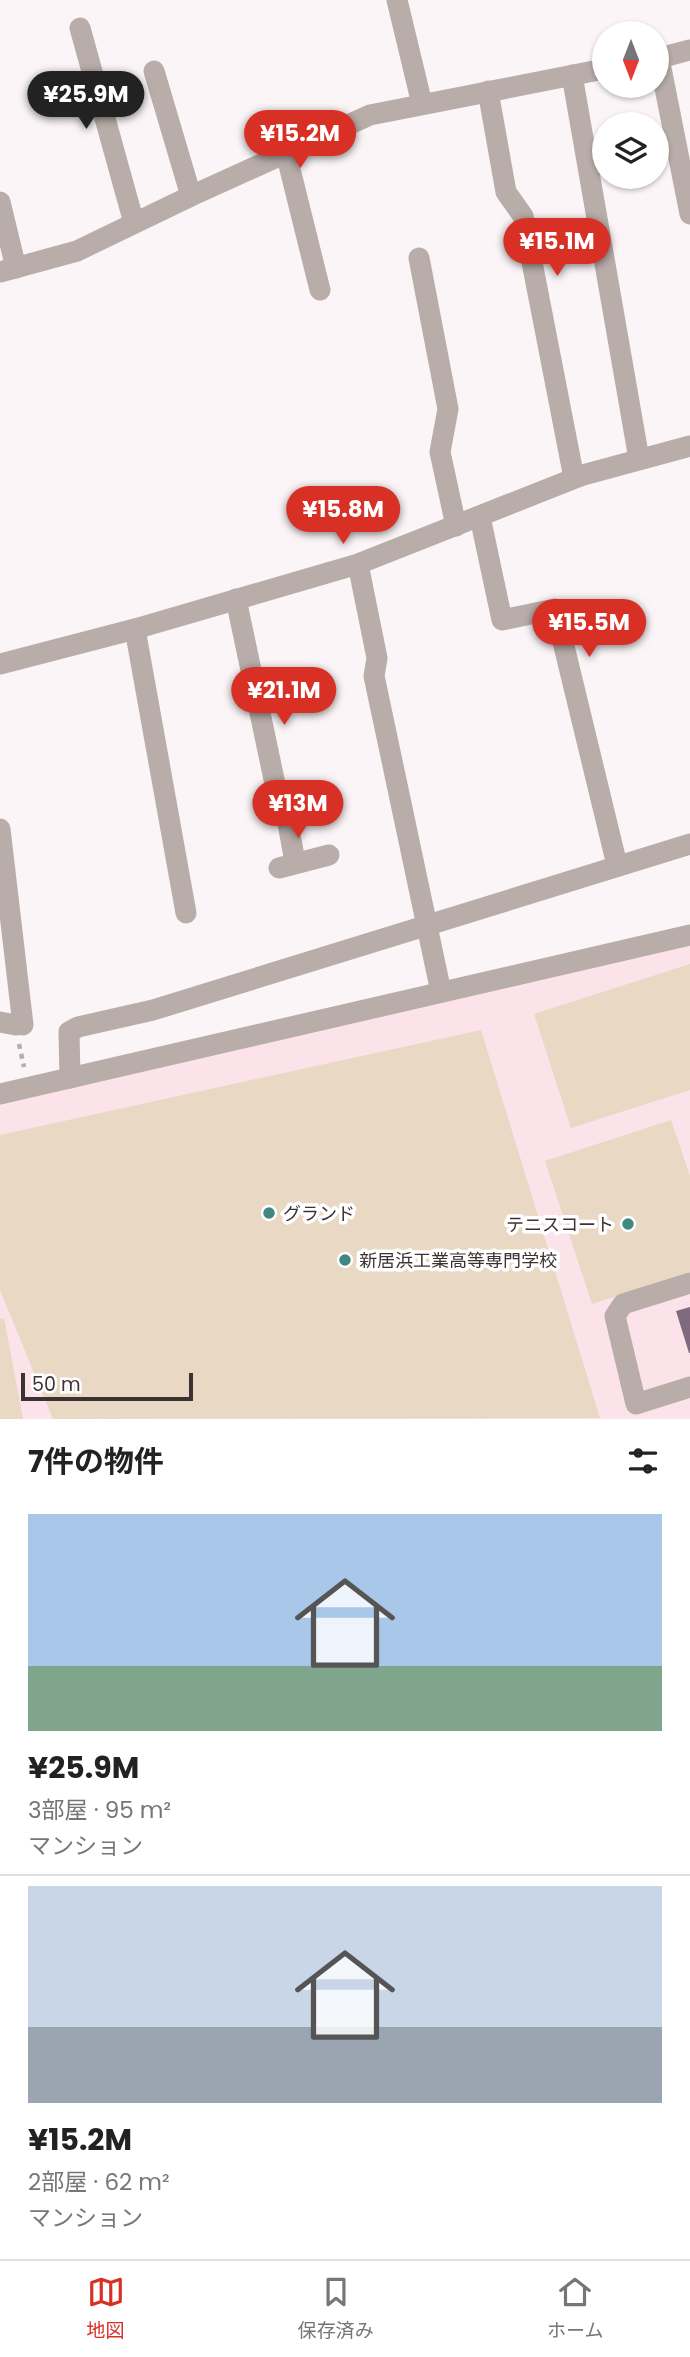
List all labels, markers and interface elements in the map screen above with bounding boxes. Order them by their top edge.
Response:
north arrow [592,21,668,98]
map controls [592,21,669,189]
pin: ¥25.9M [29,72,143,131]
text: ¥25.9M [43,78,129,110]
pin: ¥15.2M [243,110,357,170]
button: layers [592,112,669,189]
text: ¥15.2M [260,117,340,149]
pin: ¥15.1M [500,218,614,278]
text: ¥15.1M [519,225,595,257]
pin: ¥15.8M [286,486,400,546]
text: ¥15.8M [302,493,384,525]
pin: ¥15.5M [532,600,646,659]
text: ¥15.5M [548,606,630,638]
pin: ¥21.1M [227,668,341,727]
text: ¥21.1M [247,674,321,706]
pin: ¥13M [257,780,339,840]
text: ¥13M [268,787,328,819]
place label: グランド [283,1201,355,1226]
marker: グランド [261,1205,277,1221]
place label: テニスコート [506,1212,614,1237]
marker: テニスコート [620,1216,636,1232]
place label: 新居浜工業高等専門学校 [359,1248,557,1273]
marker: 新居浜工業高等専門学校 [337,1252,353,1268]
scale bar [21,1370,192,1402]
text: 50 m [32,1371,81,1398]
text: 7件の物件 [28,1440,164,1483]
icon: filters [624,1442,662,1480]
icon: home [282,1560,408,1686]
text: ¥25.9M [28,1746,139,1789]
text: 3部屋 · 95 m² [28,1794,171,1826]
text: マンション [28,1830,143,1862]
icon: home [282,1932,408,2058]
text: ¥15.2M [28,2118,132,2161]
text: 2部屋 · 62 m² [28,2166,170,2198]
text: マンション [28,2202,143,2234]
tab: 地図 [87,2273,125,2345]
tab: 保存済み [298,2273,374,2345]
tab: ホーム [547,2273,603,2345]

